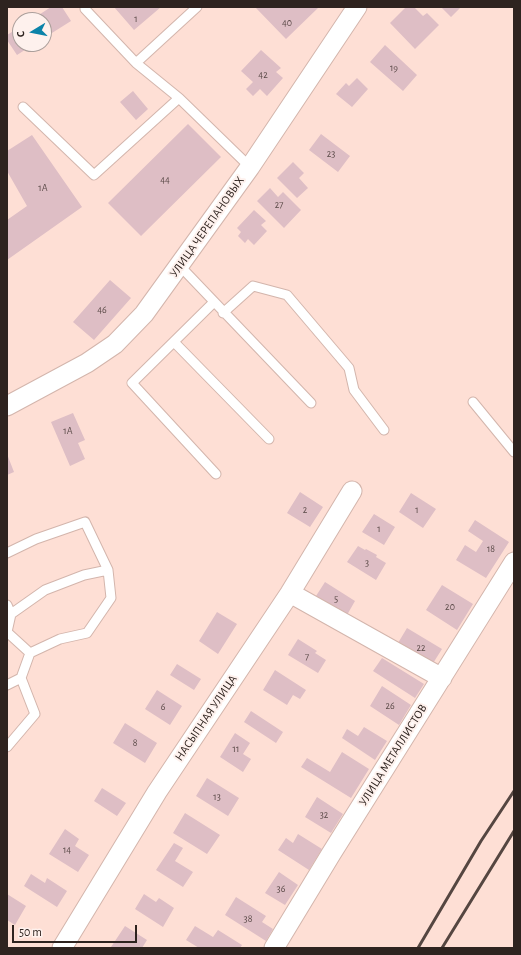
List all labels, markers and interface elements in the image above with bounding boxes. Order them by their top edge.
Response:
north arrow [12,12,52,52]
house number: 1 [134,13,138,25]
house number: 40 [282,17,292,29]
text: С [15,30,27,38]
house number: 19 [390,62,398,74]
house number: 42 [258,69,268,81]
house number: 23 [327,148,335,160]
house number: 44 [160,174,170,186]
street label: УЛИЦА ЧЕРЕПАНОВЫХ [167,174,247,280]
house number: 1А [38,182,48,194]
house number: 27 [275,199,283,211]
house number: 46 [97,304,107,316]
house number: 1А [63,425,73,437]
house number: 2 [303,504,307,516]
house number: 1 [415,504,419,516]
house number: 1 [377,523,381,535]
house number: 18 [487,543,495,555]
house number: 3 [365,557,369,569]
house number: 5 [334,593,338,605]
house number: 20 [445,601,455,613]
house number: 22 [416,642,426,654]
house number: 7 [305,651,309,663]
street label: НАСЫПНАЯ УЛИЦА [172,672,240,764]
house number: 26 [385,700,395,712]
house number: 6 [161,701,165,713]
street label: УЛИЦА МЕТАЛЛИСТОВ [356,702,430,808]
house number: 8 [133,737,137,749]
house number: 11 [233,743,239,755]
house number: 13 [213,791,221,803]
house number: 32 [320,809,328,821]
house number: 14 [63,844,71,856]
house number: 36 [277,883,285,895]
house number: 38 [244,913,252,925]
scale bar [14,917,139,943]
text: 50 m [19,926,42,938]

